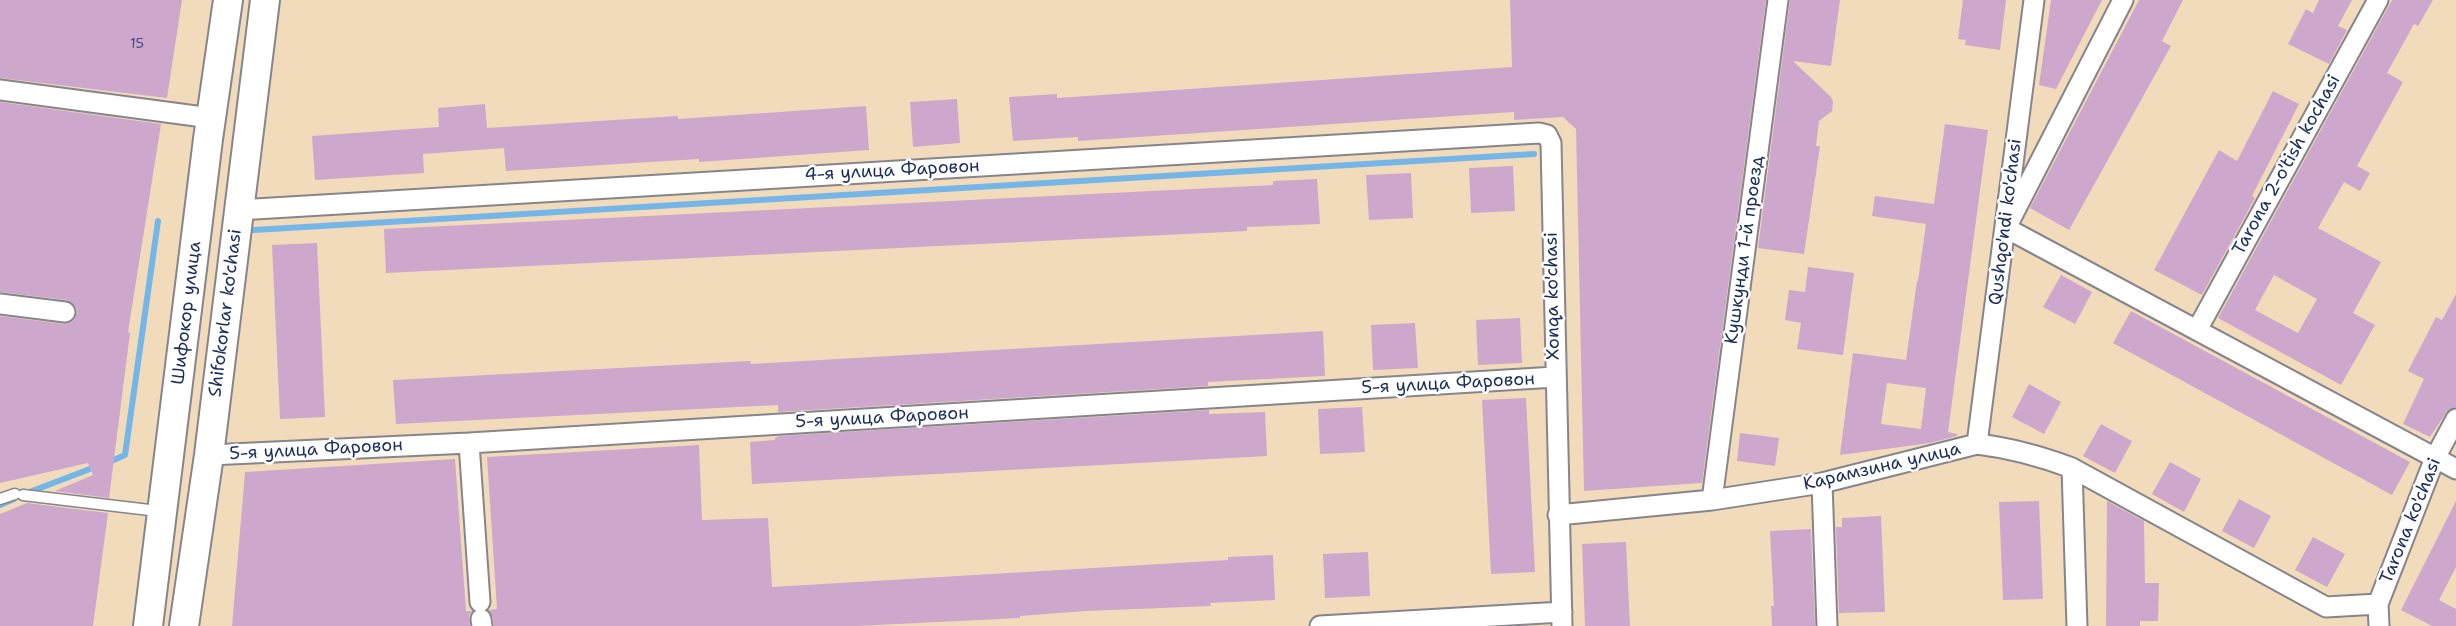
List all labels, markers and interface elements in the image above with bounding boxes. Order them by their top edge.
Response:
house number: 15 [130,36,144,52]
street label: Tarona 2-o'tish kochasi [2228,71,2346,259]
street label: Qushqo'ndi ko'chasi [1985,137,2027,307]
street label: Кушкунди 1-й проезд [1721,154,1769,346]
street label: 4-я улица Фаровон [804,156,980,186]
street label: Shifokorlar ko'chasi [205,228,247,398]
street label: Xonqa ko'chasi [1541,232,1565,360]
street label: Шифокор улица [167,240,207,386]
street label: 5-я улица Фаровон [1361,369,1535,399]
street label: 5-я улица Фаровон [795,403,969,433]
street label: 5-я улица Фаровон [229,435,403,465]
street label: Карамзина улица [1801,438,1963,496]
street label: Tarona ko'chasi [2376,455,2446,587]

